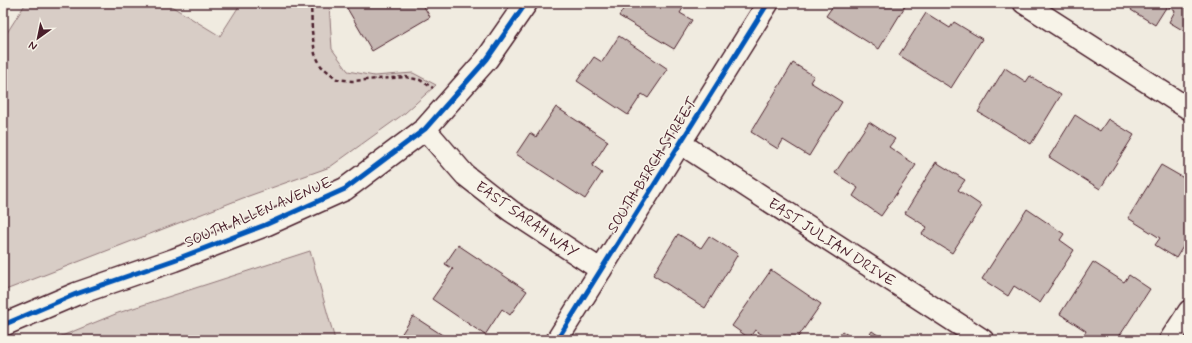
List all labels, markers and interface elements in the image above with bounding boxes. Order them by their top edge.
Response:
north arrow [18,18,58,58]
text: N [26,38,40,53]
street label: SOUTH BIRCH STREET [603,94,703,237]
street label: SOUTH ALLEN AVENUE [182,173,335,253]
street label: EAST SARAH WAY [471,177,582,263]
street label: EAST JULIAN DRIVE [764,194,899,292]

